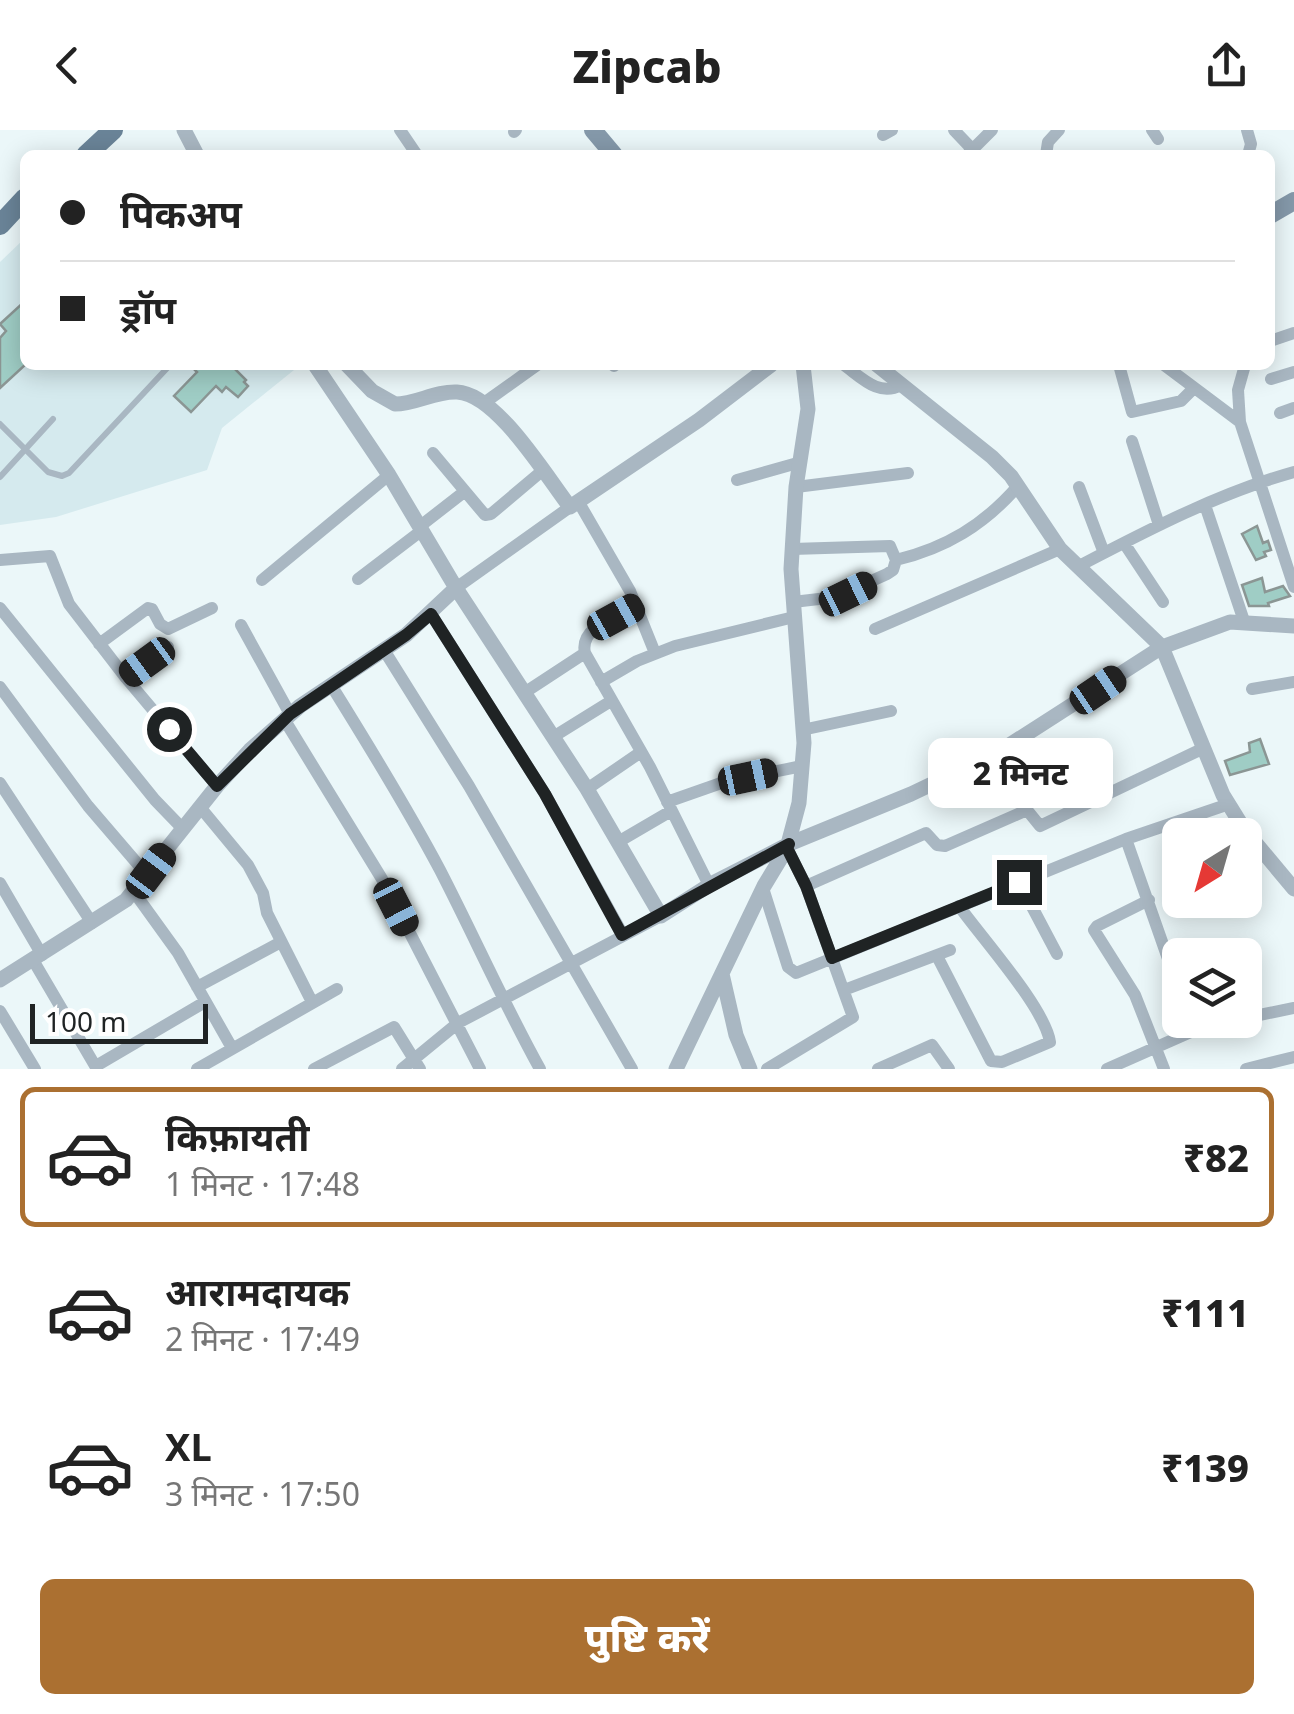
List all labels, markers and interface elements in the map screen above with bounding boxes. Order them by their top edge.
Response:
text: Zipcab [572,35,722,96]
icon: back [40,38,95,93]
icon: share [1199,38,1254,93]
text: पिकअप [120,187,242,239]
text: ड्रॉप [120,283,176,335]
car [814,567,882,621]
car [582,589,650,645]
car [114,632,180,692]
car [1065,661,1131,719]
route start [147,707,192,752]
callout: 2 मिनट [926,737,1112,807]
text: 2 मिनट [973,751,1068,794]
car [716,756,780,798]
north arrow [1162,818,1262,918]
map controls [1162,818,1262,1038]
car [121,838,181,904]
route end [997,860,1042,905]
car [369,873,423,941]
button: layers [1162,938,1262,1038]
scale bar [30,999,208,1044]
text: 100 m [45,1002,127,1040]
text: किफ़ायती [165,1110,309,1162]
icon: car [45,1112,135,1202]
text: ₹82 [1183,1131,1249,1183]
text: 1 मिनट · 17:48 [165,1162,360,1205]
text: आरामदायक [165,1265,349,1317]
icon: car [45,1267,135,1357]
text: ₹111 [1161,1286,1249,1338]
text: 2 मिनट · 17:49 [165,1317,360,1360]
text: XL [165,1420,212,1472]
icon: car [45,1422,135,1512]
text: ₹139 [1161,1441,1249,1493]
text: 3 मिनट · 17:50 [165,1472,360,1515]
button: पुष्टि करें [40,1579,1254,1694]

